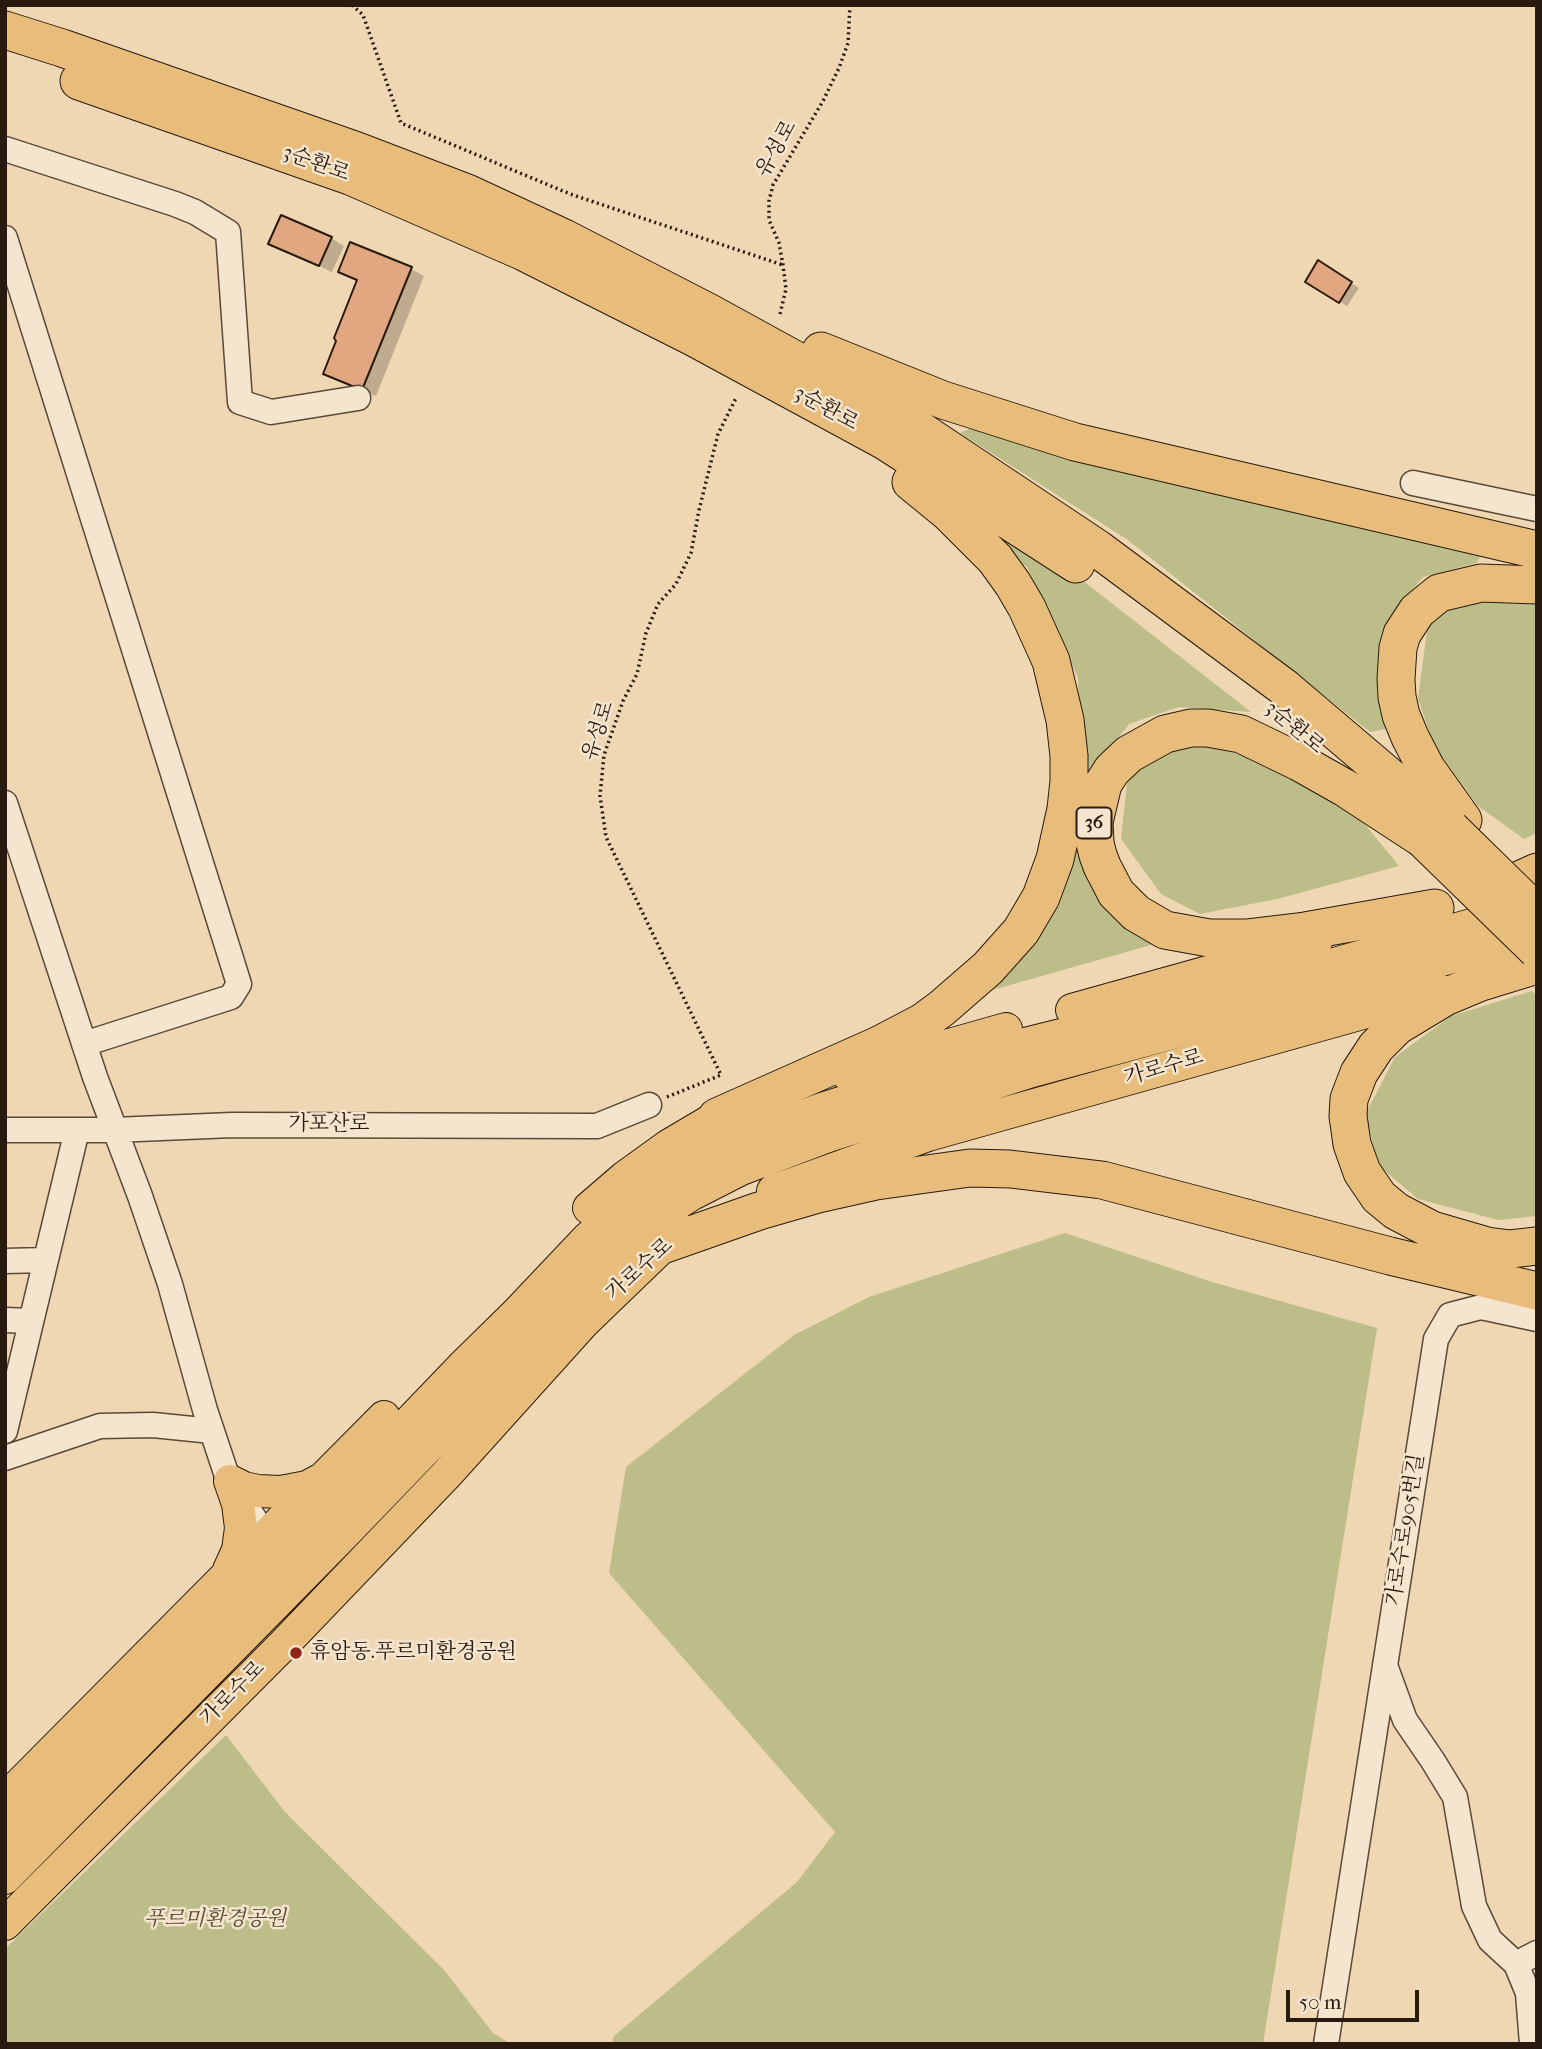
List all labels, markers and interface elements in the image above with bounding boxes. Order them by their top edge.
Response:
street label: 유성로 [751,116,803,182]
street label: 3순환로 [279,140,353,188]
street label: 3순환로 [790,381,862,437]
street label: 3순환로 [1259,696,1329,760]
street label: 유성로 [578,698,620,764]
road number: 36 [1076,808,1112,838]
street label: 가로수로 [1122,1045,1206,1091]
street label: 가포산로 [288,1112,370,1138]
street label: 가로수로 [601,1233,679,1307]
street label: 가로수로905번길 [1382,1452,1430,1608]
place label: 휴암동.푸르미환경공원 [310,1640,517,1666]
marker: 휴암동.푸르미환경공원 [288,1645,304,1661]
street label: 가로수로 [195,1656,271,1732]
park label: 푸르미환경공원 [144,1907,286,1933]
scale bar [1290,1976,1423,2020]
text: 50 m [1299,1990,1342,2014]

